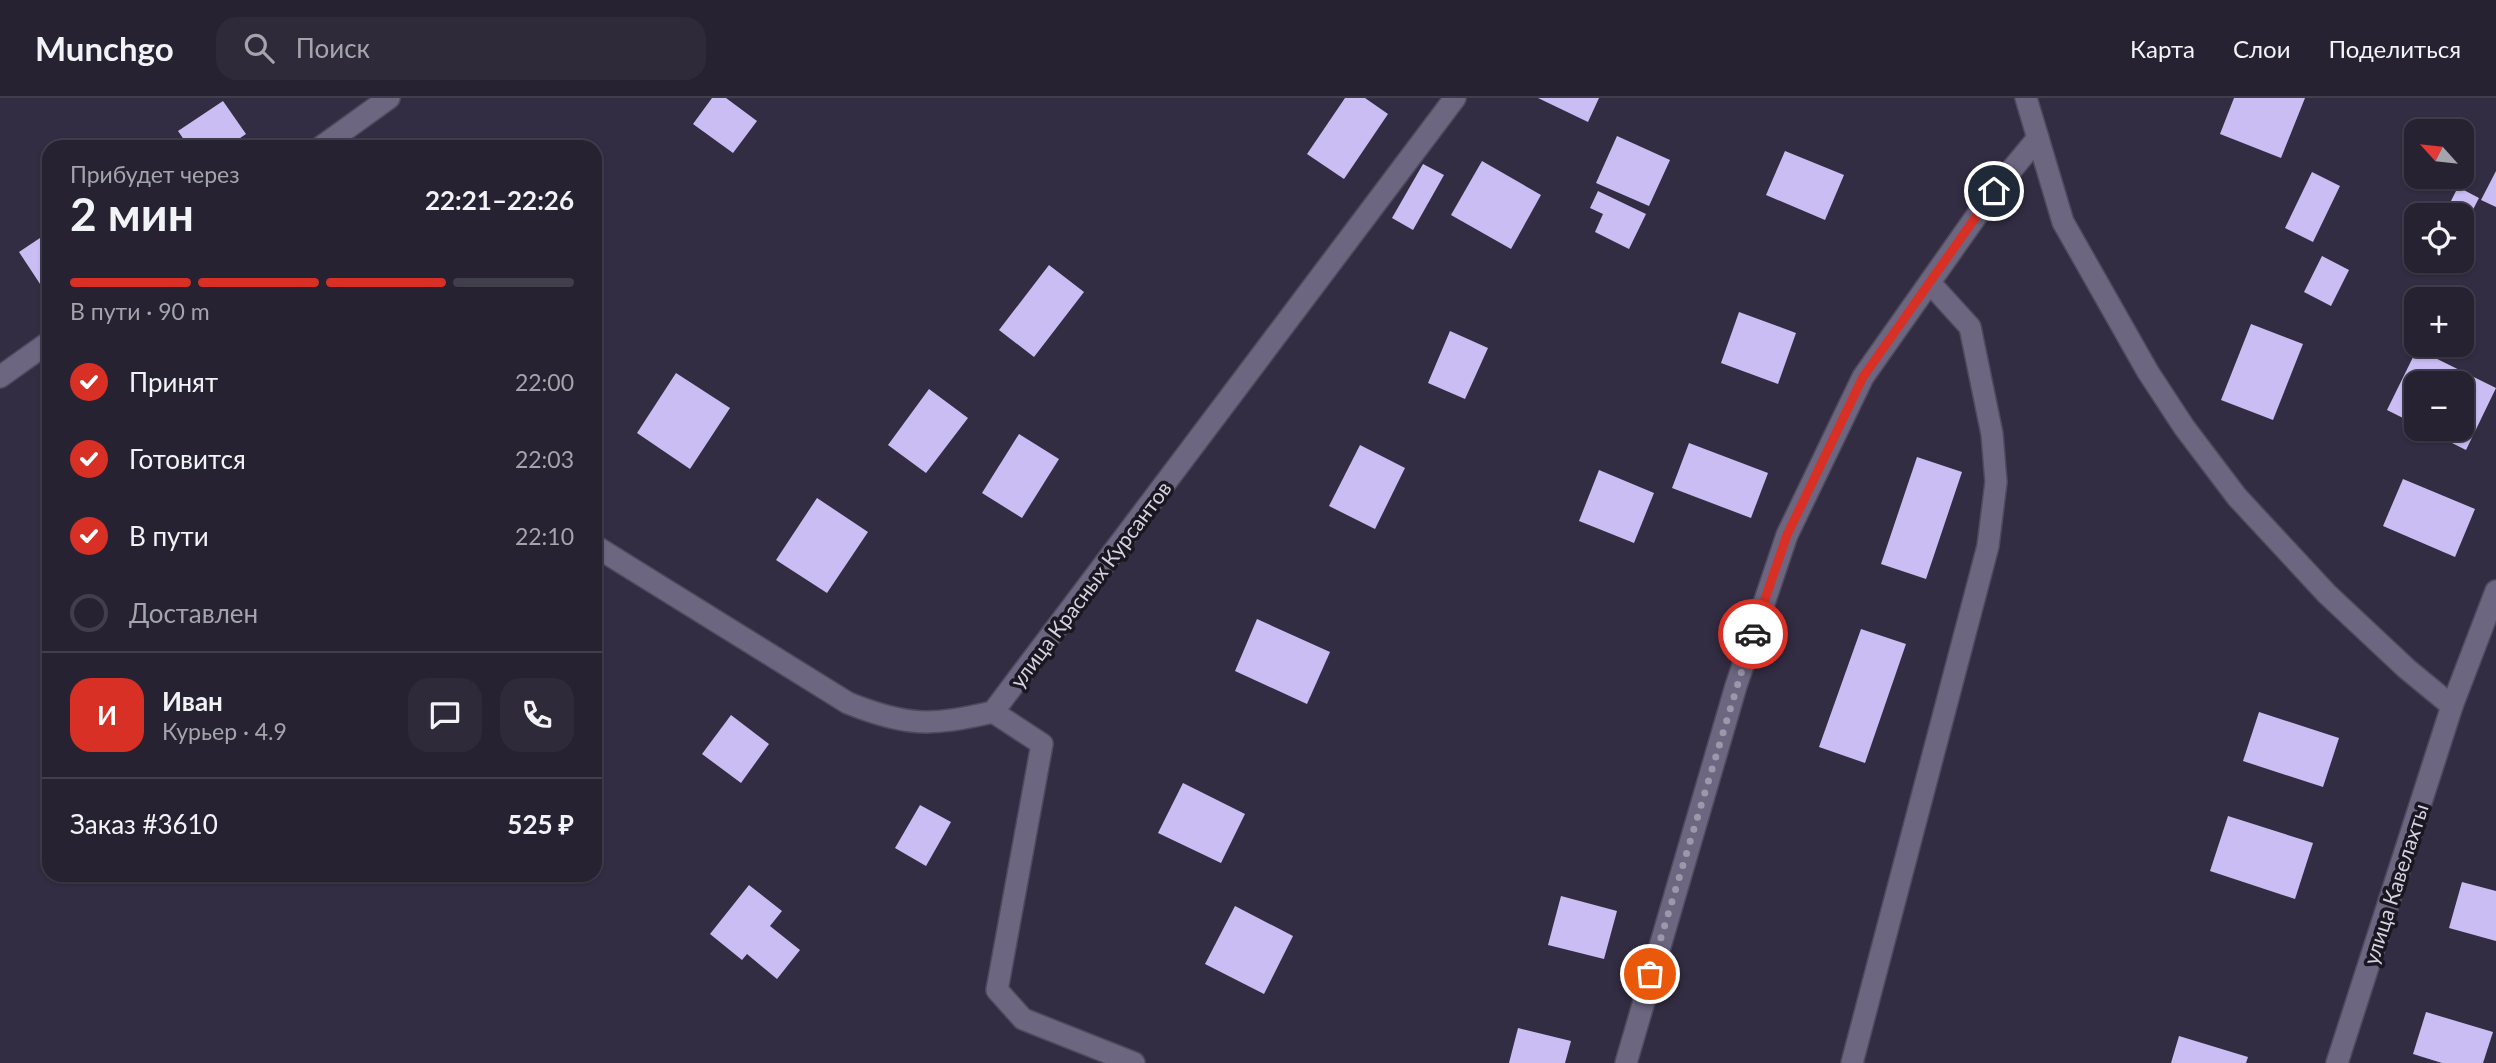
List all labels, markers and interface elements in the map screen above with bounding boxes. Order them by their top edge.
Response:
search box [216,17,706,80]
text: Munchgo [35,28,174,68]
icon: search [240,29,278,67]
text: Поиск [296,32,370,64]
text: Карта [2130,34,2195,63]
text: Слои [2233,34,2290,63]
text: Поделиться [2328,34,2461,63]
north arrow [2404,119,2474,189]
map controls [2404,119,2474,441]
text: Прибудет через [70,160,240,188]
pin [1964,161,2024,221]
icon: home [1975,172,2013,210]
text: 22:21–22:26 [425,184,574,216]
text: 2 мин [70,186,194,241]
button: locate [2404,203,2474,273]
button: + [2404,287,2474,357]
text: В пути · 90 m [70,297,210,325]
icon: check [70,363,108,401]
text: Принят [129,366,218,398]
text: 22:00 [515,368,574,396]
button: − [2404,371,2474,441]
icon: check [70,440,108,478]
text: Готовится [129,443,246,475]
text: 22:03 [515,445,574,473]
street label: улица Красных Курсантов [1004,476,1176,692]
icon: check [70,517,108,555]
text: В пути [129,520,209,552]
text: 22:10 [515,522,574,550]
text: Доставлен [129,597,258,629]
courier [1718,599,1788,669]
icon: car [1734,615,1772,653]
button: chat [408,678,482,752]
button: phone [500,678,574,752]
text: Иван [162,685,223,717]
text: И [97,699,117,731]
text: Курьер · 4.9 [162,717,287,745]
street label: улица Кавелахты [2357,800,2433,968]
text: Заказ #3610 [70,808,218,840]
text: 525 ₽ [507,808,574,840]
pin [1620,944,1680,1004]
icon: bag [1631,955,1669,993]

